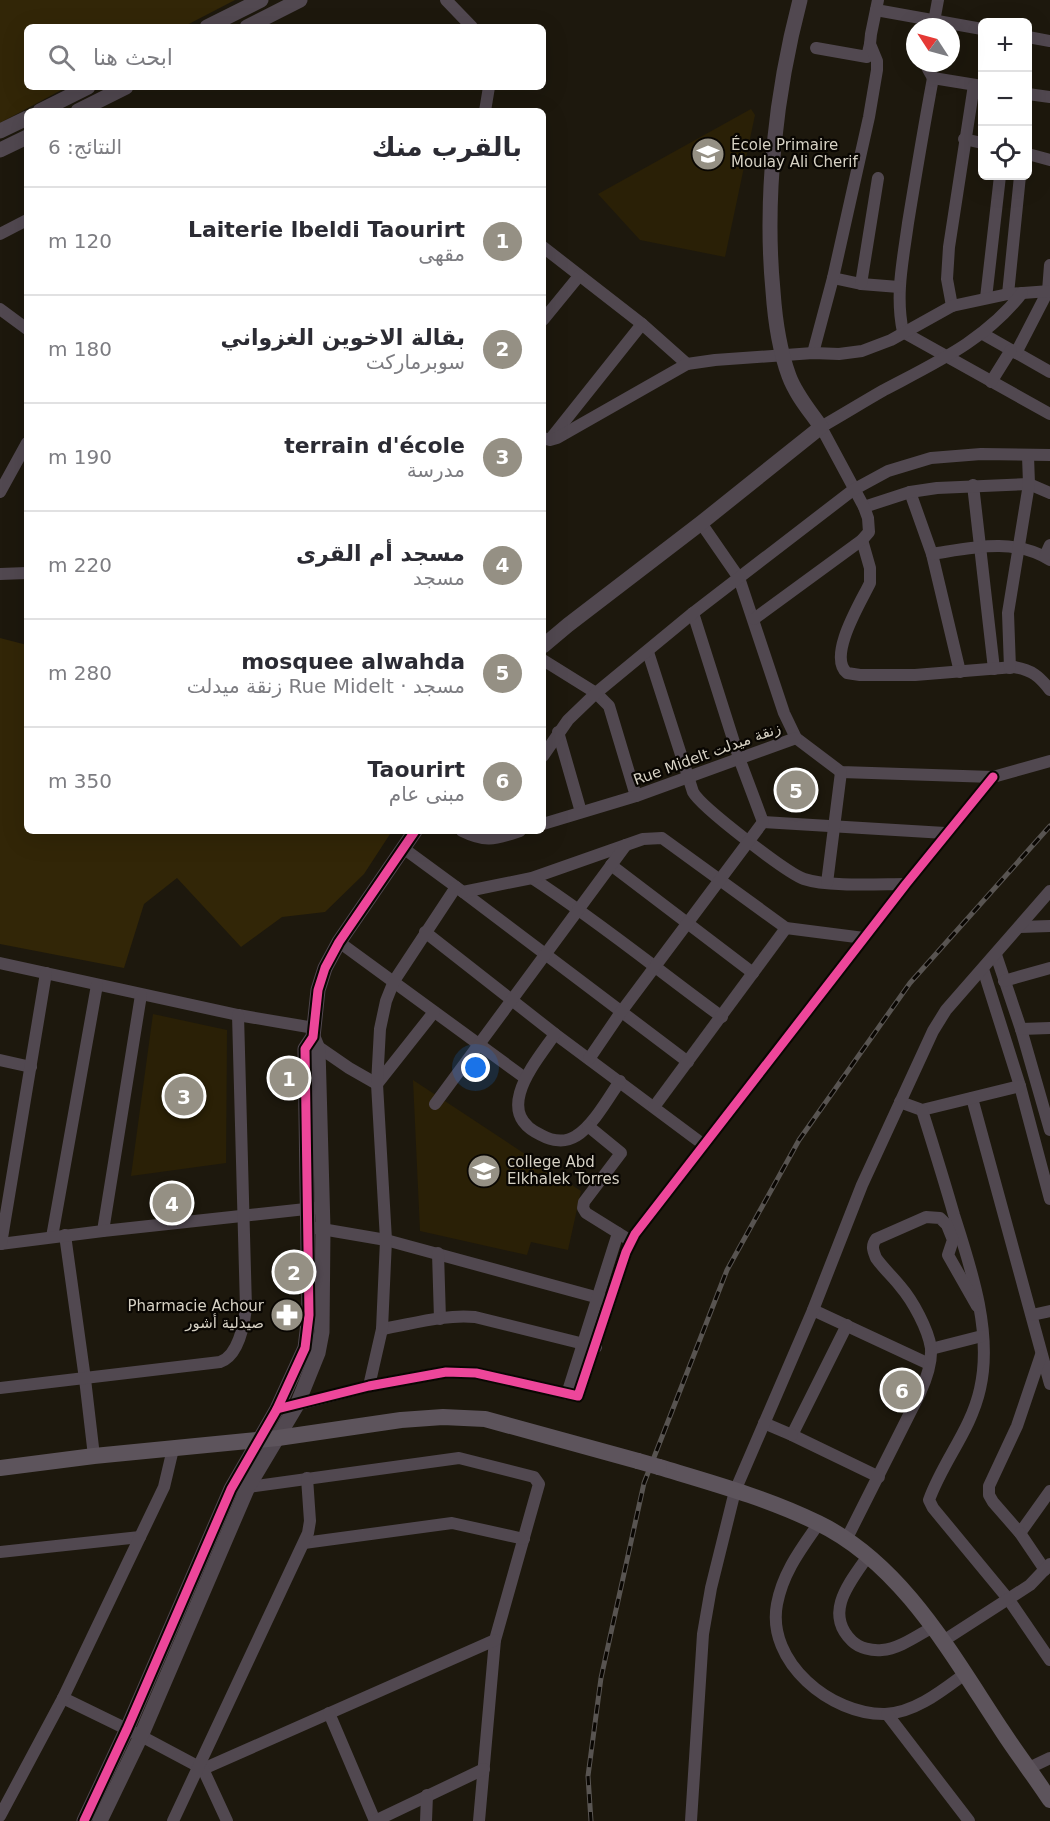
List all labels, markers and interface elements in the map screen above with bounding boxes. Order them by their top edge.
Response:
north arrow [906,18,960,72]
map controls [978,18,1032,180]
button: + [978,18,1032,72]
search box [24,24,546,90]
icon: search [45,41,78,74]
text: ابحث هنا [93,45,173,70]
button: − [978,72,1032,126]
button: locate [978,126,1032,180]
text: بالقرب منك [372,132,522,162]
text: النتائج: 6 [48,135,122,159]
place label: École Primaire Moulay Ali Cherif [731,135,859,171]
school or university icon: École Primaire Moulay Ali Cherif [690,136,726,172]
text: Laiterie lbeldi Taourirt [188,217,465,242]
text: 120 m [48,229,112,253]
text: 1 [496,229,509,253]
text: مقهى [418,242,465,266]
text: بقالة الاخوين الغزواني [220,325,465,350]
text: 180 m [48,337,112,361]
text: 2 [496,337,509,361]
text: سوبرماركت [366,350,465,374]
text: terrain d'école [284,433,465,458]
text: 190 m [48,445,112,469]
text: 3 [496,445,509,469]
text: مدرسة [407,458,465,482]
text: مسجد أم القرى [296,541,465,566]
text: 220 m [48,553,112,577]
text: 4 [496,553,509,577]
text: مسجد [413,566,465,590]
text: mosquee alwahda [241,649,465,674]
text: 280 m [48,661,112,685]
text: 5 [496,661,509,685]
text: مسجد · Rue Midelt زنقة ميدلت [187,674,465,698]
street label: Rue Midelt زنقة ميدلت [631,719,783,789]
text: Taourirt [367,757,465,782]
pin: 5 [776,768,816,812]
text: 350 m [48,769,112,793]
text: 6 [496,769,509,793]
text: مبنى عام [389,782,465,806]
your location [461,1053,490,1082]
pin: 1 [270,1056,308,1100]
pin: 3 [164,1074,204,1118]
school or university icon: college Abd Elkhalek Torres [466,1153,502,1189]
place label: college Abd Elkhalek Torres [507,1153,620,1188]
pin: 4 [152,1180,192,1226]
pin: 2 [274,1250,314,1294]
place label: Pharmacie Achour صيدلية أشور [128,1297,265,1332]
pharmacy icon: Pharmacie Achour صيدلية أشور [269,1297,305,1333]
pin: 6 [882,1368,922,1412]

